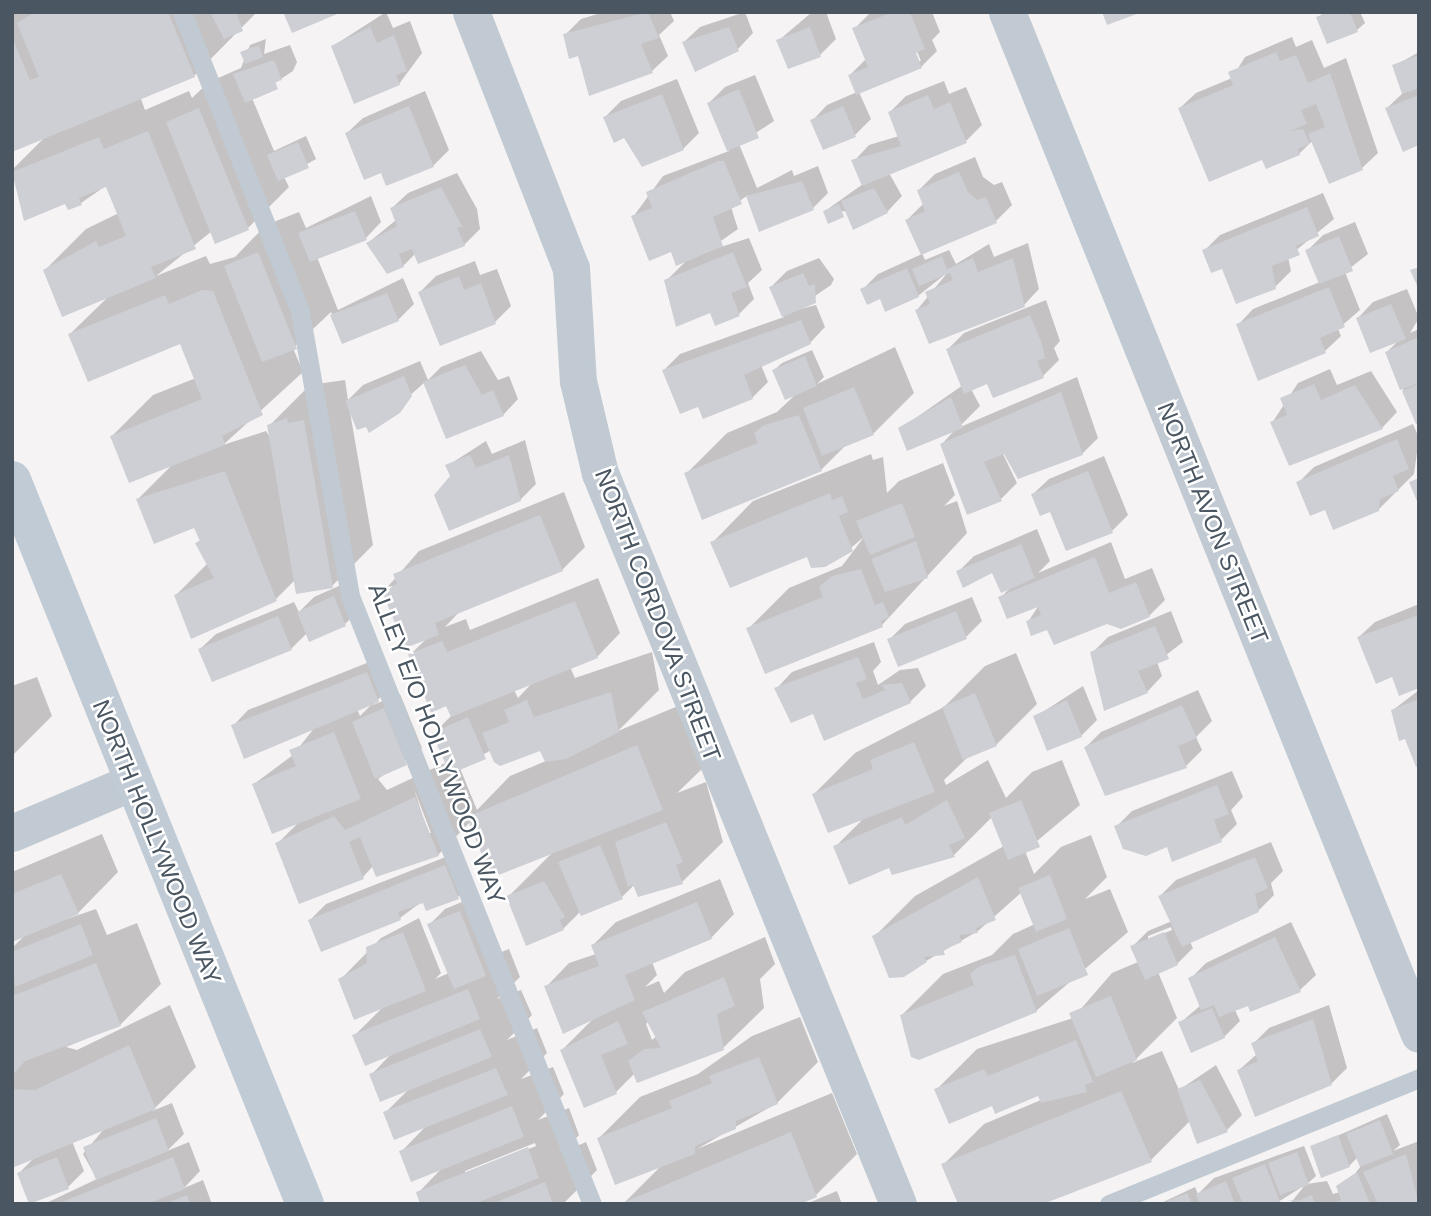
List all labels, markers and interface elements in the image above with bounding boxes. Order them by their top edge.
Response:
street label: NORTH AVON STREET [1151,397,1275,649]
street label: NORTH CORDOVA STREET [589,464,727,766]
street label: ALLEY E/O HOLLYWOOD WAY [362,579,512,909]
street label: NORTH HOLLYWOOD WAY [87,695,227,989]

